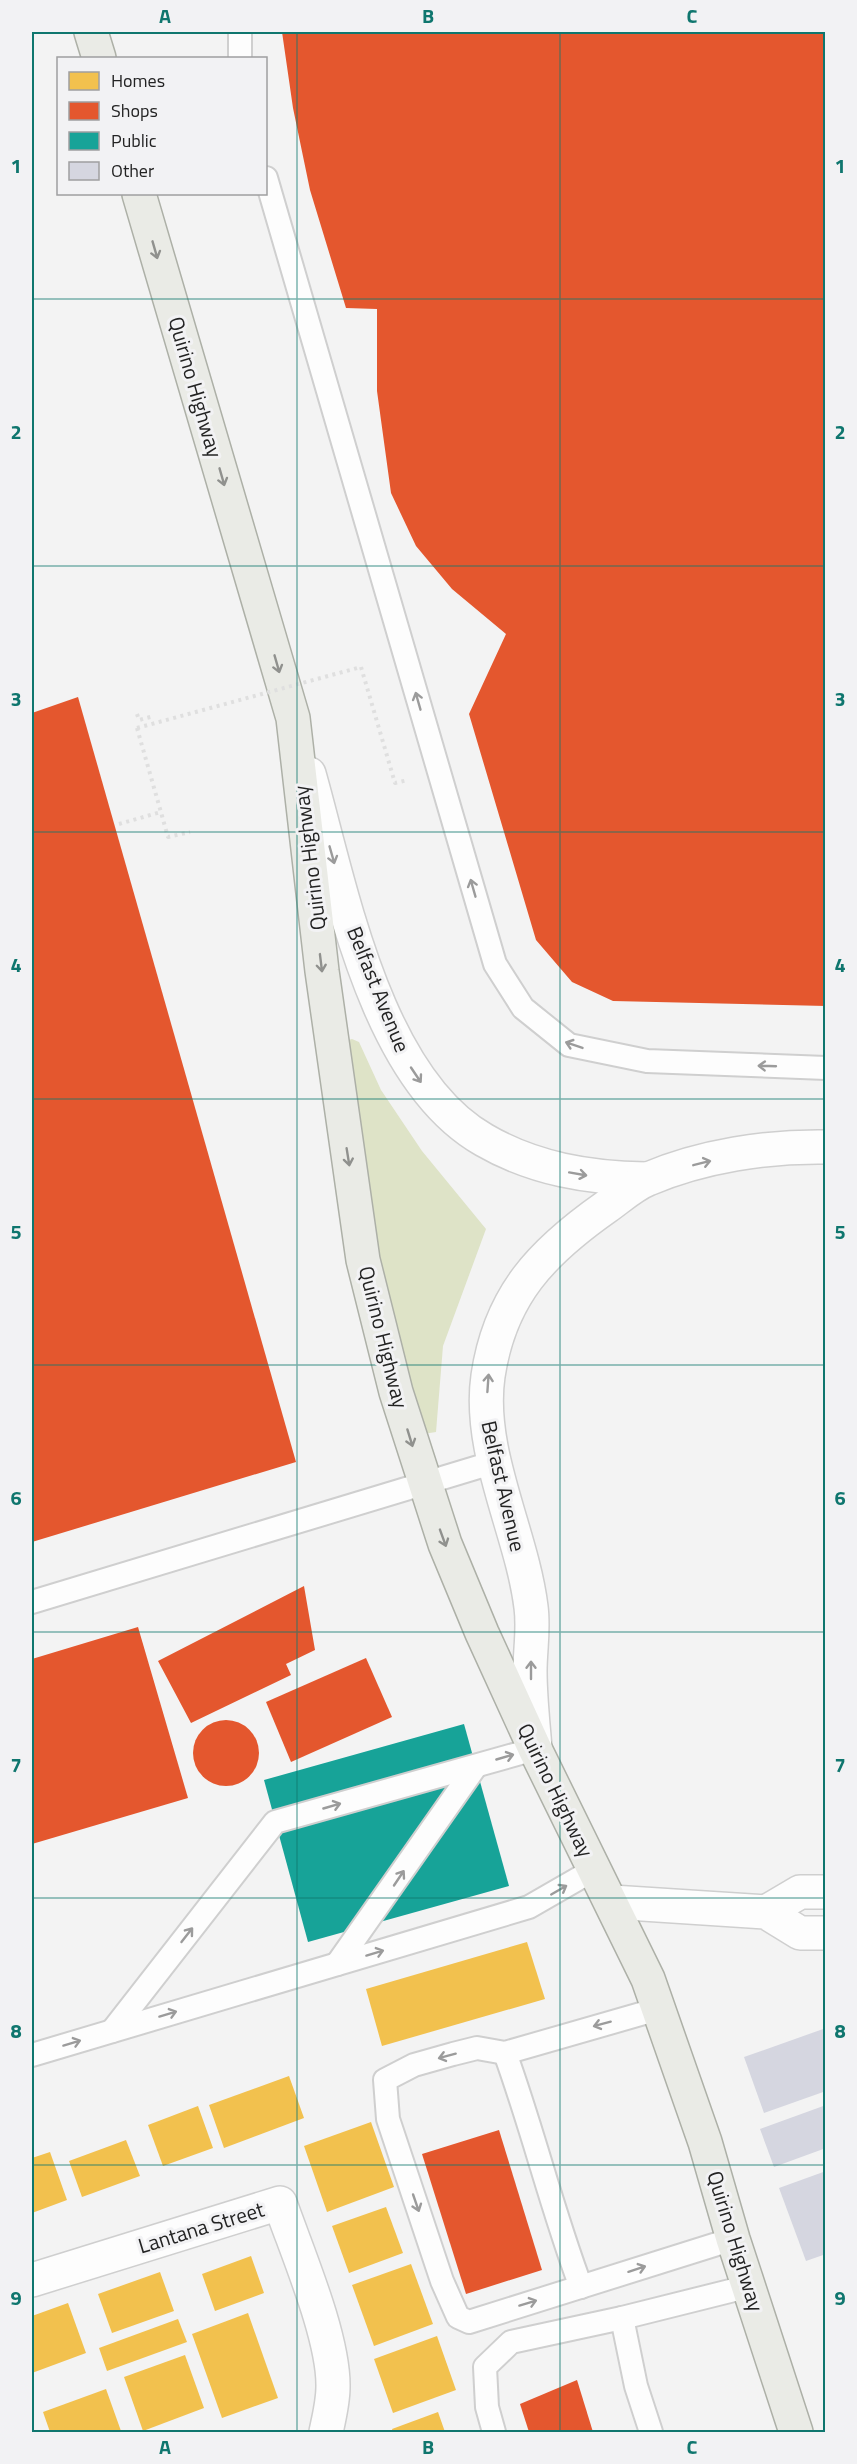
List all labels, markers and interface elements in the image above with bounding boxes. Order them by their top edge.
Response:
text: A [159,0,171,31]
text: B [422,0,434,31]
text: C [687,0,698,31]
legend [57,57,267,195]
text: Homes [111,67,165,94]
text: Shops [111,97,158,124]
text: Public [111,127,157,154]
text: 1 [10,150,22,181]
text: 1 [834,150,846,181]
text: Other [111,157,154,184]
one-way arrow [150,240,161,259]
street label: Quirino Highway [161,313,231,461]
text: 2 [10,416,22,447]
text: 2 [834,416,846,447]
one-way arrow [217,467,228,486]
one-way arrow [272,654,283,673]
text: 3 [10,683,22,714]
text: 3 [834,683,846,714]
one-way arrow [412,692,423,711]
street label: Quirino Highway [284,784,334,932]
one-way arrow [327,845,338,864]
one-way arrow [467,879,478,898]
street label: Belfast Avenue [339,921,419,1057]
text: 4 [10,949,22,980]
text: 4 [834,949,846,980]
one-way arrow [316,953,327,973]
one-way arrow [565,1039,584,1050]
one-way arrow [758,1061,778,1072]
one-way arrow [410,1066,422,1083]
one-way arrow [342,1146,353,1166]
one-way arrow [692,1156,711,1168]
one-way arrow [567,1169,587,1180]
text: 5 [10,1216,22,1247]
text: 5 [834,1216,846,1247]
street label: Quirino Highway [351,1262,417,1412]
one-way arrow [483,1374,494,1394]
street label: Belfast Avenue [473,1417,535,1555]
one-way arrow [405,1428,416,1447]
text: 6 [10,1482,22,1513]
text: 6 [834,1482,846,1513]
one-way arrow [438,1528,449,1547]
one-way arrow [525,1660,537,1680]
street label: Quirino Highway [510,1718,602,1862]
text: 7 [10,1749,22,1780]
text: 7 [834,1749,846,1780]
one-way arrow [495,1751,514,1762]
one-way arrow [322,1800,341,1811]
one-way arrow [393,1870,405,1886]
one-way arrow [550,1883,567,1895]
one-way arrow [180,1928,193,1944]
one-way arrow [365,1947,384,1958]
one-way arrow [158,2008,177,2019]
text: 8 [10,2015,22,2046]
text: 8 [834,2015,846,2046]
one-way arrow [593,2019,612,2030]
one-way arrow [62,2037,81,2048]
one-way arrow [438,2050,457,2062]
street label: Quirino Highway [699,2167,773,2315]
street label: Lantana Street [134,2192,269,2261]
one-way arrow [411,2193,422,2212]
one-way arrow [627,2263,646,2274]
text: 9 [10,2282,22,2313]
text: 9 [834,2282,846,2313]
one-way arrow [518,2297,537,2308]
text: A [159,2431,171,2462]
text: B [422,2431,434,2462]
text: C [687,2431,698,2462]

